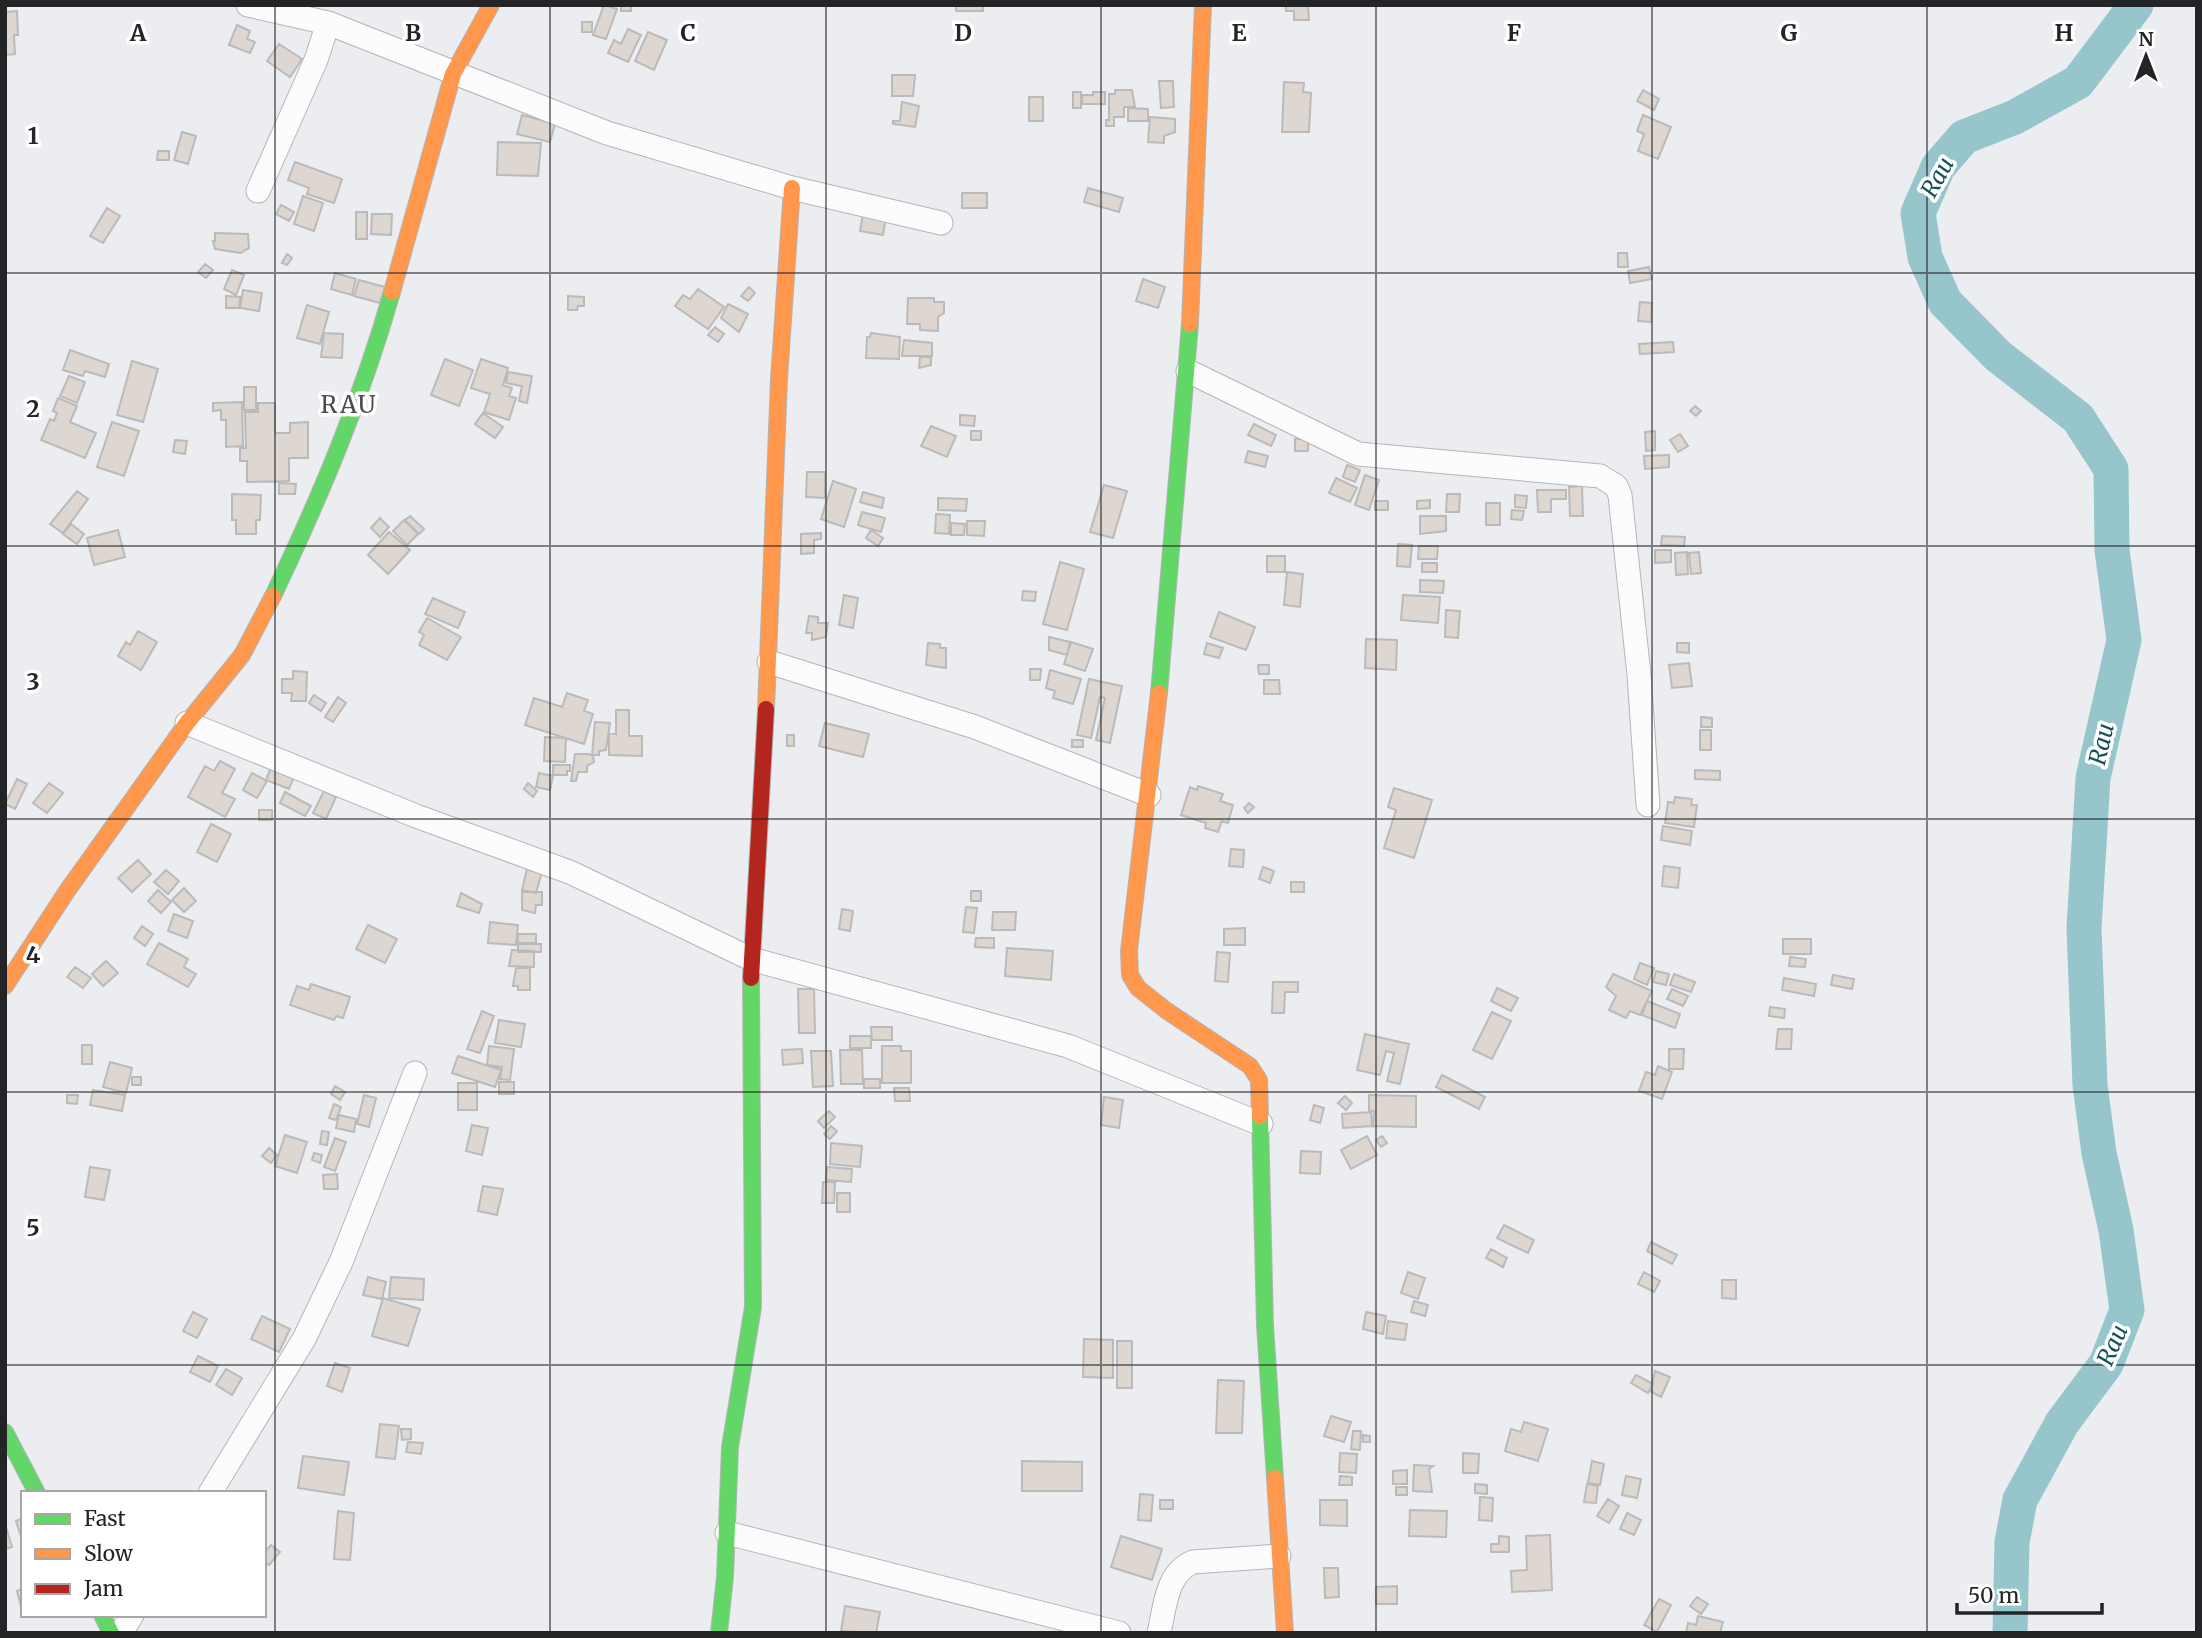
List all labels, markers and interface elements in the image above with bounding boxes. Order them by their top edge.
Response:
text: A [129,18,147,47]
text: B [405,18,421,47]
text: C [680,18,696,47]
text: D [954,18,972,47]
text: E [1231,18,1247,47]
text: F [1507,18,1521,47]
text: G [1781,18,1798,47]
text: H [2055,18,2074,47]
north arrow [2111,21,2181,91]
text: N [2138,27,2154,51]
text: 1 [28,121,39,150]
water label: Rau [1914,152,1960,202]
district label: RAU [320,389,378,420]
text: 2 [26,394,40,423]
text: 3 [26,667,40,696]
water label: Rau [2082,721,2120,767]
text: 4 [26,940,41,969]
text: 5 [26,1213,40,1242]
water label: Rau [2090,1320,2134,1370]
legend [21,1491,266,1617]
text: Fast [84,1505,126,1532]
text: Slow [84,1540,133,1567]
scale bar [1957,1572,2102,1616]
text: Jam [83,1575,123,1602]
text: 50 m [1968,1582,2019,1609]

